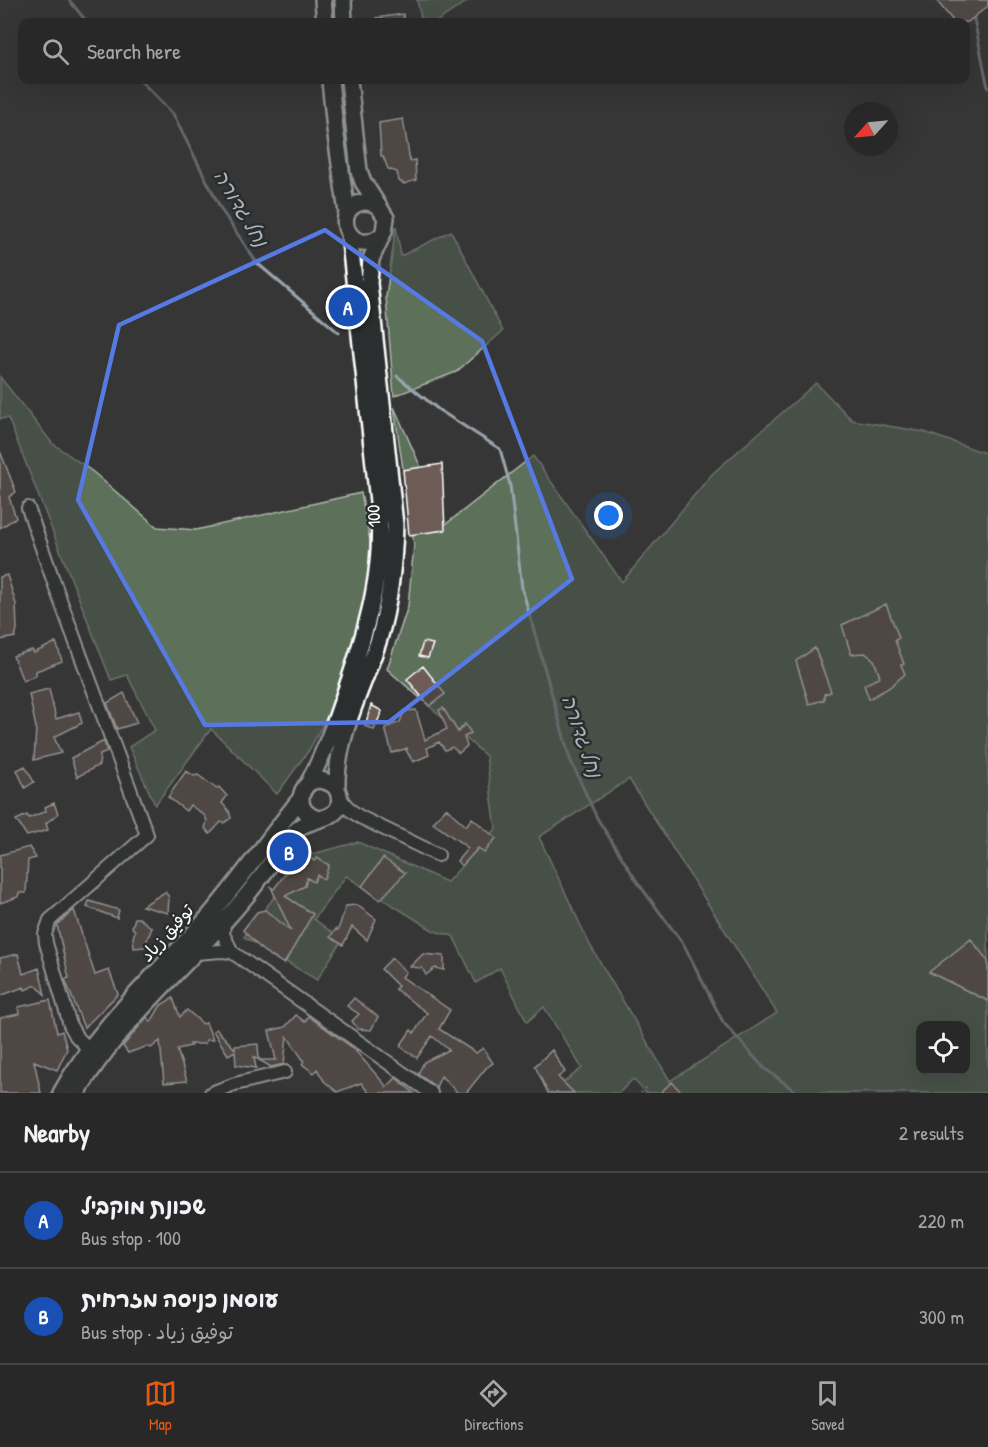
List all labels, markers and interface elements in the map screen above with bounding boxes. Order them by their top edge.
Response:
search box [18,18,970,84]
icon: search [39,35,72,68]
text: Search here [87,36,181,66]
north arrow [844,102,898,156]
water label: נחל גדורה [208,164,276,252]
pin: A [328,284,368,330]
your location [594,501,623,530]
street label: 100 [360,504,387,528]
water label: נחל גדורה [556,691,610,782]
pin: B [270,830,308,874]
street label: توفيق زياد [134,898,200,967]
map controls [916,1021,970,1075]
button: locate [916,1021,970,1075]
text: Nearby [24,1115,90,1150]
text: 2 results [899,1119,964,1146]
text: שכונת מוקביל [81,1191,206,1221]
text: A [39,1207,48,1234]
text: 220 m [918,1207,964,1234]
text: Bus stop · 100 [81,1224,181,1251]
text: עוסמן כניסה מזרחית [81,1284,278,1314]
text: B [38,1303,49,1330]
text: 300 m [919,1303,964,1330]
text: Bus stop · توفيق زياد [81,1318,233,1345]
tab: Map [144,1377,177,1435]
tab: Directions [465,1377,523,1435]
tab: Saved [811,1377,844,1435]

